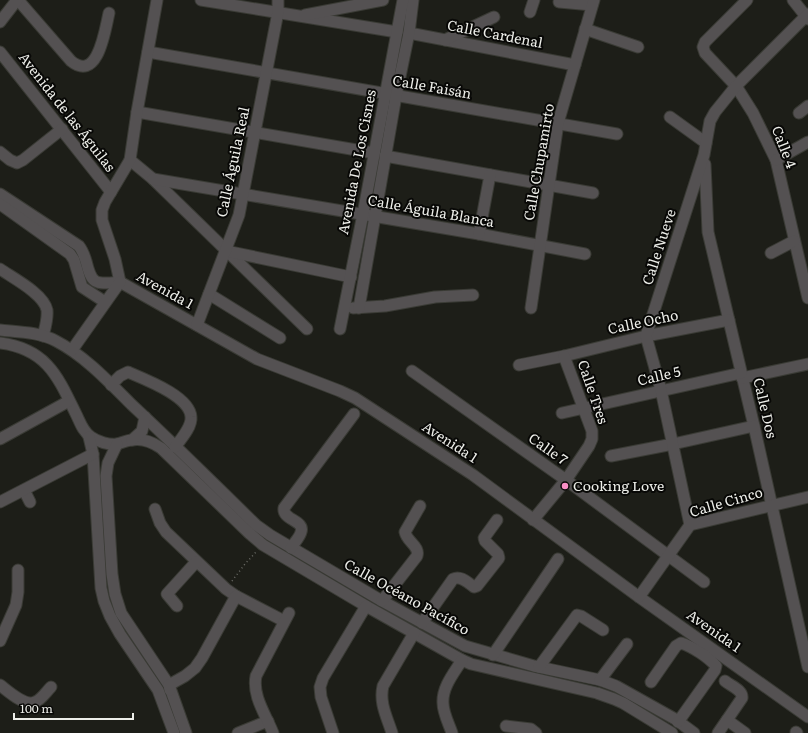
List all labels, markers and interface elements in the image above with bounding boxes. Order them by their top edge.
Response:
street label: Calle Cardenal [446,14,545,52]
street label: Avenida de las Águilas [15,47,121,175]
street label: Calle Faisán [391,69,473,103]
street label: Avenida De Los Cisnes [332,88,380,236]
street label: Calle Chupamirto [518,102,558,222]
street label: Calle Águila Real [211,104,254,219]
street label: Calle 4 [768,122,802,171]
street label: Calle Águila Blanca [366,189,496,231]
street label: Calle Nueve [636,206,680,287]
street label: Avenida 1 [133,265,198,313]
street label: Calle Ocho [606,304,680,338]
street label: Calle Tres [574,357,614,426]
street label: Calle 5 [635,360,682,390]
street label: Calle Dos [749,376,783,440]
street label: Avenida 1 [419,416,483,467]
street label: Calle 7 [525,427,572,469]
place label: Cooking Love [573,475,664,495]
marker: Cooking Love [560,481,570,491]
street label: Calle Cinco [687,481,765,521]
street label: Calle Océano Pacífico [341,553,474,639]
street label: Avenida 1 [683,604,746,657]
scale bar [14,695,133,721]
text: 100 m [20,699,53,717]

